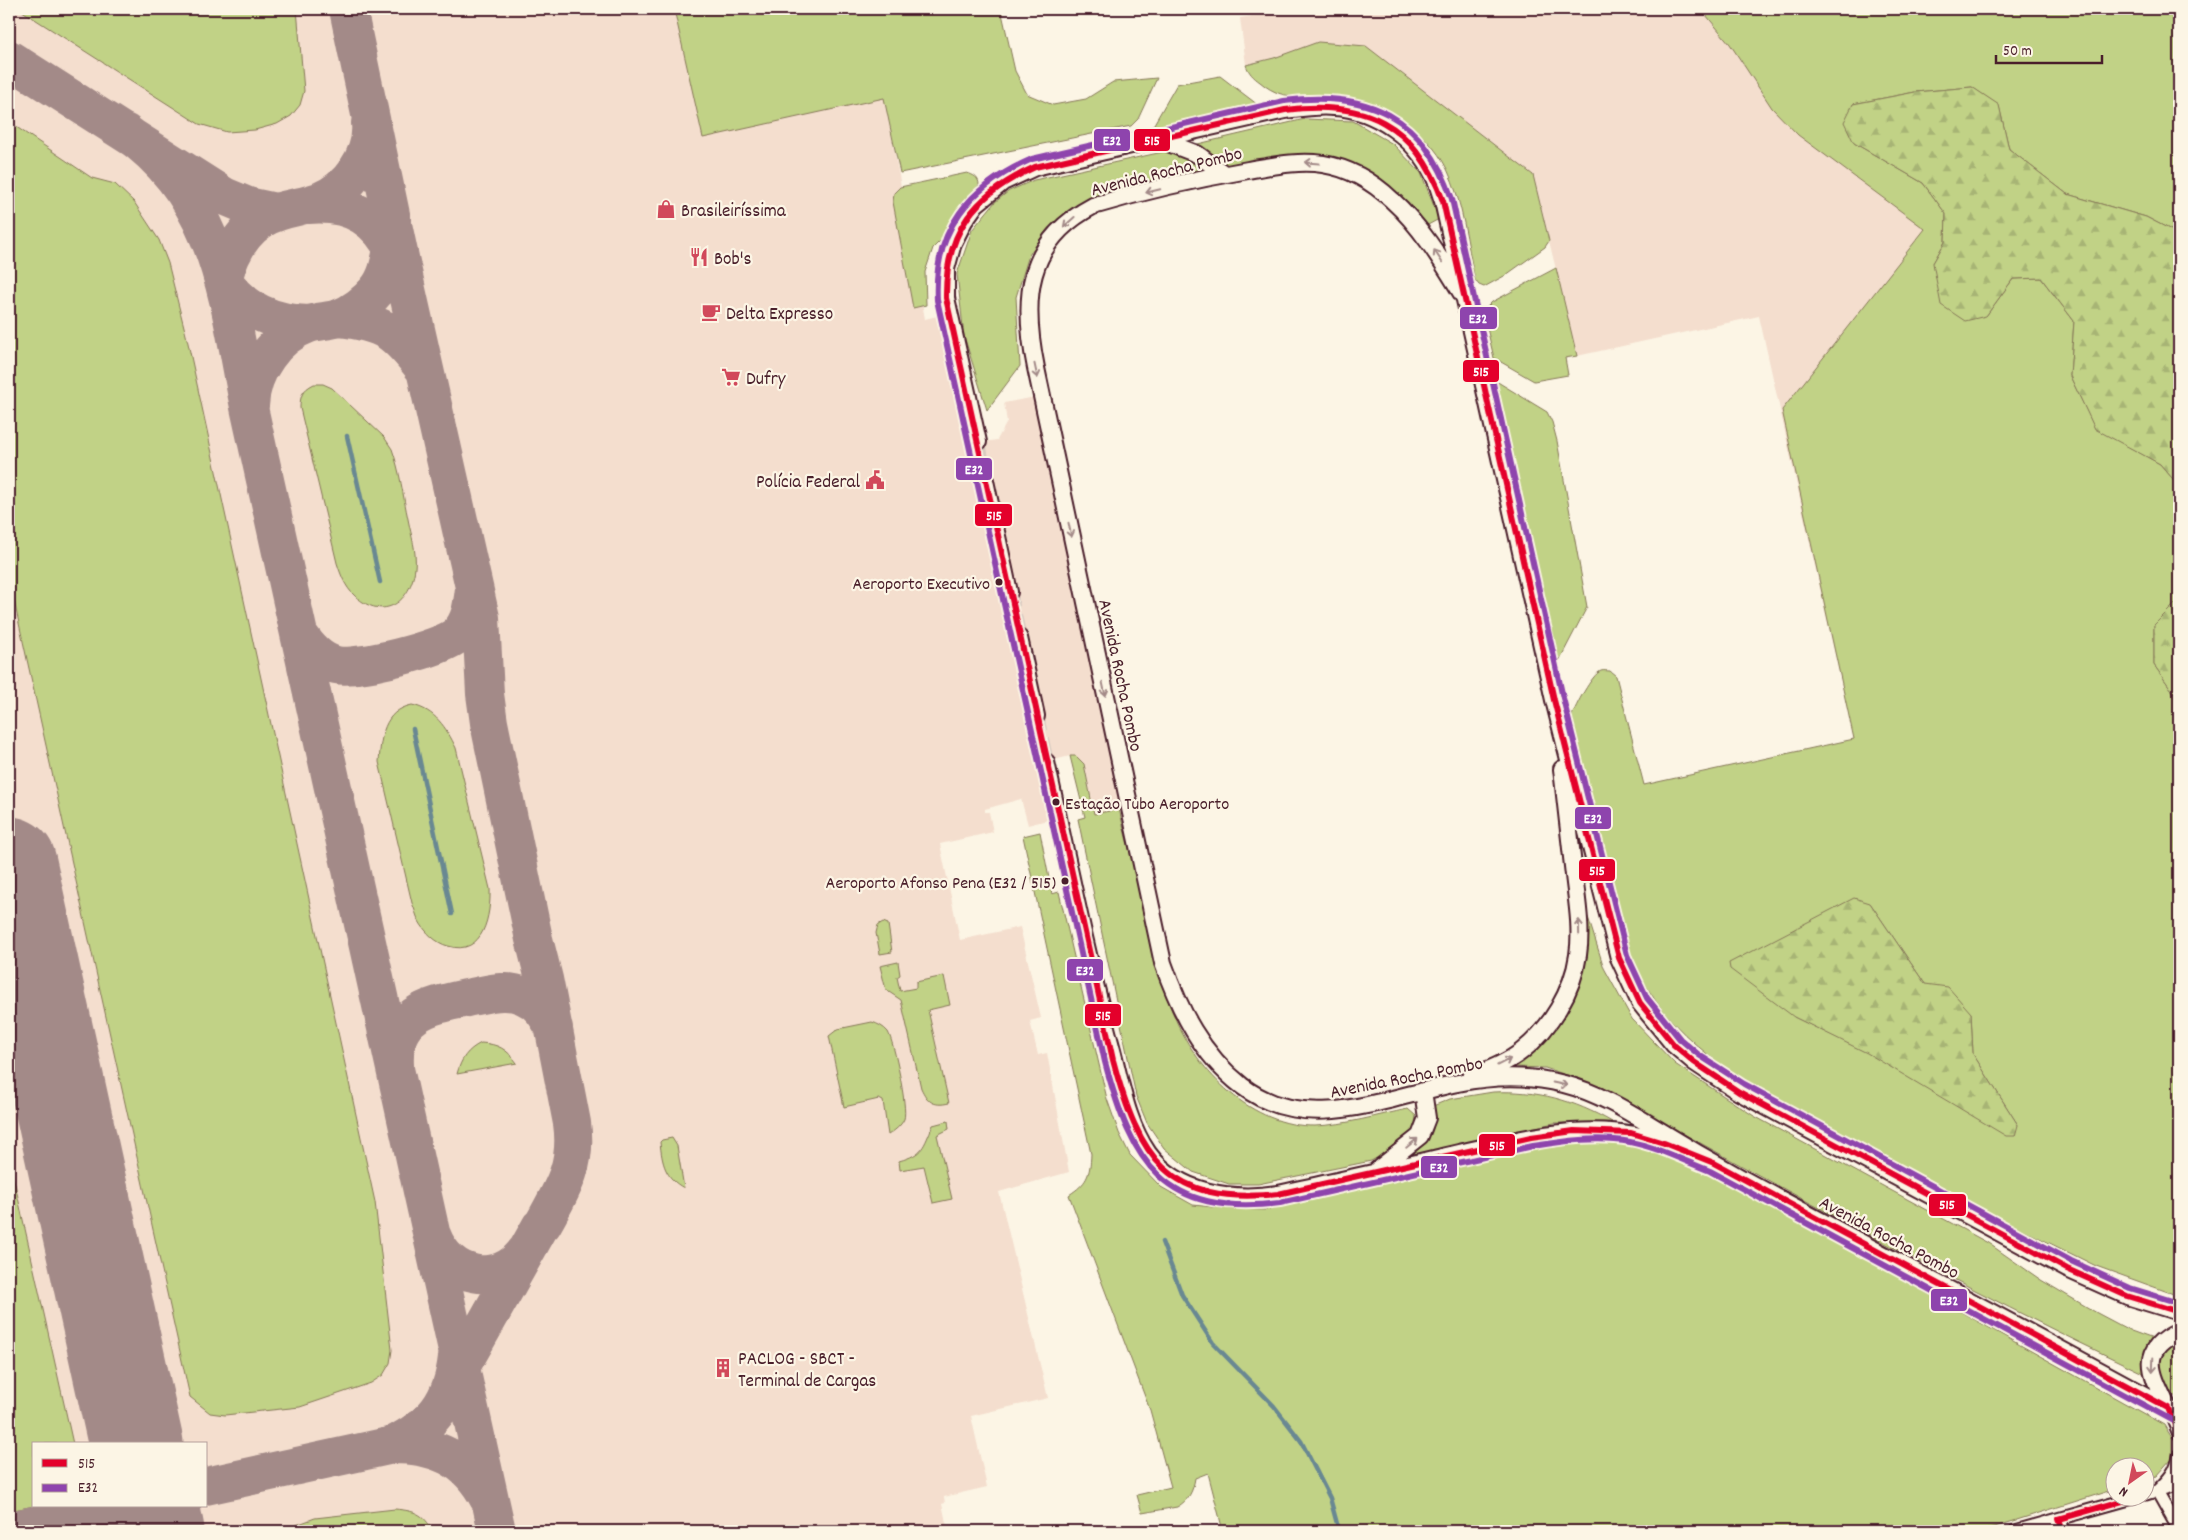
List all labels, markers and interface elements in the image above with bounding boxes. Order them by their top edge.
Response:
scale bar [1996,32,2102,64]
text: 50 m [2003,41,2032,63]
line badge: E32 [1093,128,1131,152]
line badge: 515 [1133,128,1171,152]
text: E32 [1103,132,1121,152]
text: 515 [1144,132,1161,152]
street label: Avenida Rocha Pombo [1088,142,1245,205]
one-way arrow [1304,158,1320,168]
one-way arrow [1145,187,1161,196]
shop icon: Brasileiríssima [655,198,677,220]
place label: Brasileiríssima [681,199,787,226]
one-way arrow [1063,216,1076,228]
restaurant icon: Bob's [688,246,710,268]
place label: Bob's [714,247,751,274]
one-way arrow [1433,249,1443,263]
cafe icon: Delta Expresso [700,301,722,323]
place label: Delta Expresso [726,302,833,329]
line badge: E32 [1459,306,1498,330]
text: E32 [1469,310,1487,330]
line badge: 515 [1462,359,1500,383]
one-way arrow [1032,363,1042,379]
text: 515 [1473,363,1490,383]
supermarket icon: Dufry [720,366,742,388]
place label: Dufry [746,367,786,394]
line badge: E32 [955,457,993,481]
text: E32 [965,461,983,481]
public building icon: Polícia Federal [864,469,886,491]
place label: Polícia Federal [756,470,860,497]
line badge: 515 [974,503,1013,527]
text: 515 [986,507,1003,527]
one-way arrow [1066,522,1076,538]
place label: Aeroporto Executivo [853,573,990,598]
marker: Aeroporto Executivo [994,577,1004,587]
street label: Avenida Rocha Pombo [1089,597,1148,754]
one-way arrow [1100,680,1110,696]
place label: Estação Tubo Aeroporto [1065,793,1229,818]
marker: Estação Tubo Aeroporto [1051,797,1061,807]
line badge: E32 [1574,806,1612,830]
text: E32 [1584,810,1602,830]
line badge: 515 [1578,858,1616,882]
text: 515 [1589,862,1606,882]
place label: Aeroporto Afonso Pena (E32 / 515) [826,872,1056,897]
marker: Aeroporto Afonso Pena (E32 / 515) [1060,876,1070,886]
one-way arrow [1574,920,1584,936]
line badge: E32 [1066,958,1104,982]
text: E32 [1076,962,1094,982]
line badge: 515 [1084,1003,1122,1027]
text: 515 [1095,1007,1112,1027]
street label: Avenida Rocha Pombo [1328,1051,1485,1107]
one-way arrow [1496,1057,1511,1066]
one-way arrow [1552,1080,1568,1089]
line badge: 515 [1478,1133,1516,1157]
text: 515 [1489,1137,1506,1157]
one-way arrow [1405,1138,1418,1149]
line badge: E32 [1420,1155,1458,1179]
text: E32 [1430,1159,1448,1179]
street label: Avenida Rocha Pombo [1813,1191,1963,1287]
line badge: 515 [1928,1193,1967,1217]
text: 515 [1939,1196,1956,1216]
line badge: E32 [1930,1288,1968,1312]
text: E32 [1940,1292,1958,1312]
place label: PACLOG - SBCT - Terminal de Cargas [738,1347,876,1396]
one-way arrow [2148,1356,2157,1372]
building icon: PACLOG - SBCT - Terminal de Cargas [712,1357,734,1379]
legend [32,1442,208,1508]
text: 515 [78,1454,95,1476]
north arrow [2106,1458,2156,1508]
text: E32 [78,1478,98,1500]
text: N [2116,1481,2132,1501]

